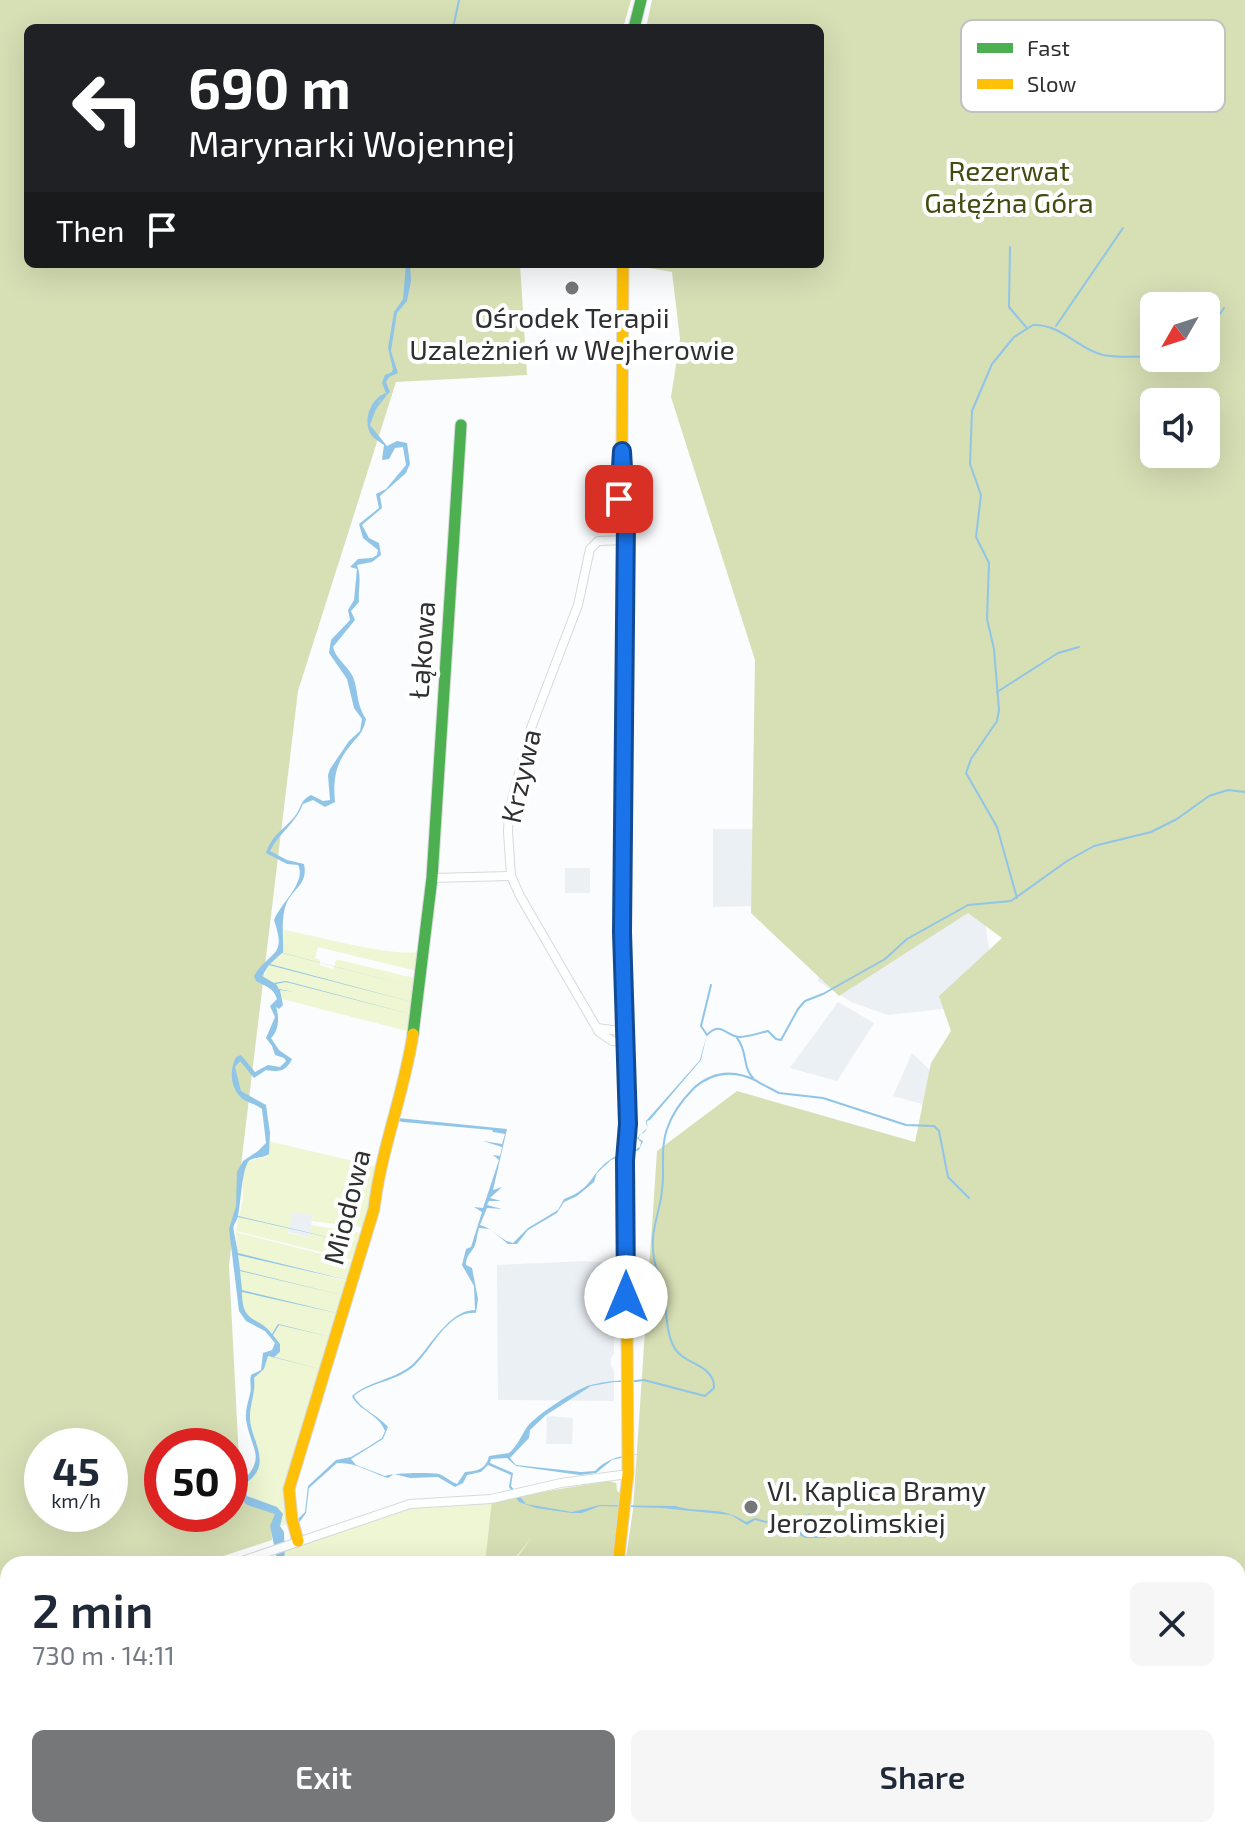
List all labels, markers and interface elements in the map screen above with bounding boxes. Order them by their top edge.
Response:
legend [961,20,1225,112]
text: Fast [1027,34,1070,60]
text: 690 m [188,53,351,120]
icon: left [56,56,160,160]
text: Slow [1027,70,1076,96]
text: Marynarki Wojennej [188,121,515,164]
park label: Rezerwat Gałęźna Góra [924,153,1094,219]
icon: arrive [140,208,184,252]
text: Then [56,212,124,248]
marker: Ośrodek Terapii Uzależnień w Wejherowie [563,279,581,297]
north arrow [1140,292,1220,372]
map controls [1140,292,1220,468]
place label: Ośrodek Terapii Uzależnień w Wejherowie [409,300,735,366]
button: sound [1140,388,1220,468]
pin [585,465,653,533]
icon: arrive [597,477,641,521]
street label: Łąkowa [401,600,441,700]
street label: Krzywa [493,726,547,826]
street label: Miodowa [315,1146,377,1268]
position arrow [584,1255,668,1339]
speed limit sign: 50 [144,1428,248,1532]
text: 45 [52,1446,100,1494]
place label: VI. Kaplica Bramy Jerozolimskiej [767,1473,986,1539]
text: km/h [51,1488,101,1512]
marker: VI. Kaplica Bramy Jerozolimskiej [742,1498,760,1516]
text: 2 min [32,1580,153,1638]
button: close [1130,1582,1214,1666]
text: 730 m · 14:11 [32,1639,175,1670]
button: Exit [32,1730,615,1822]
button: Share [631,1730,1214,1822]

